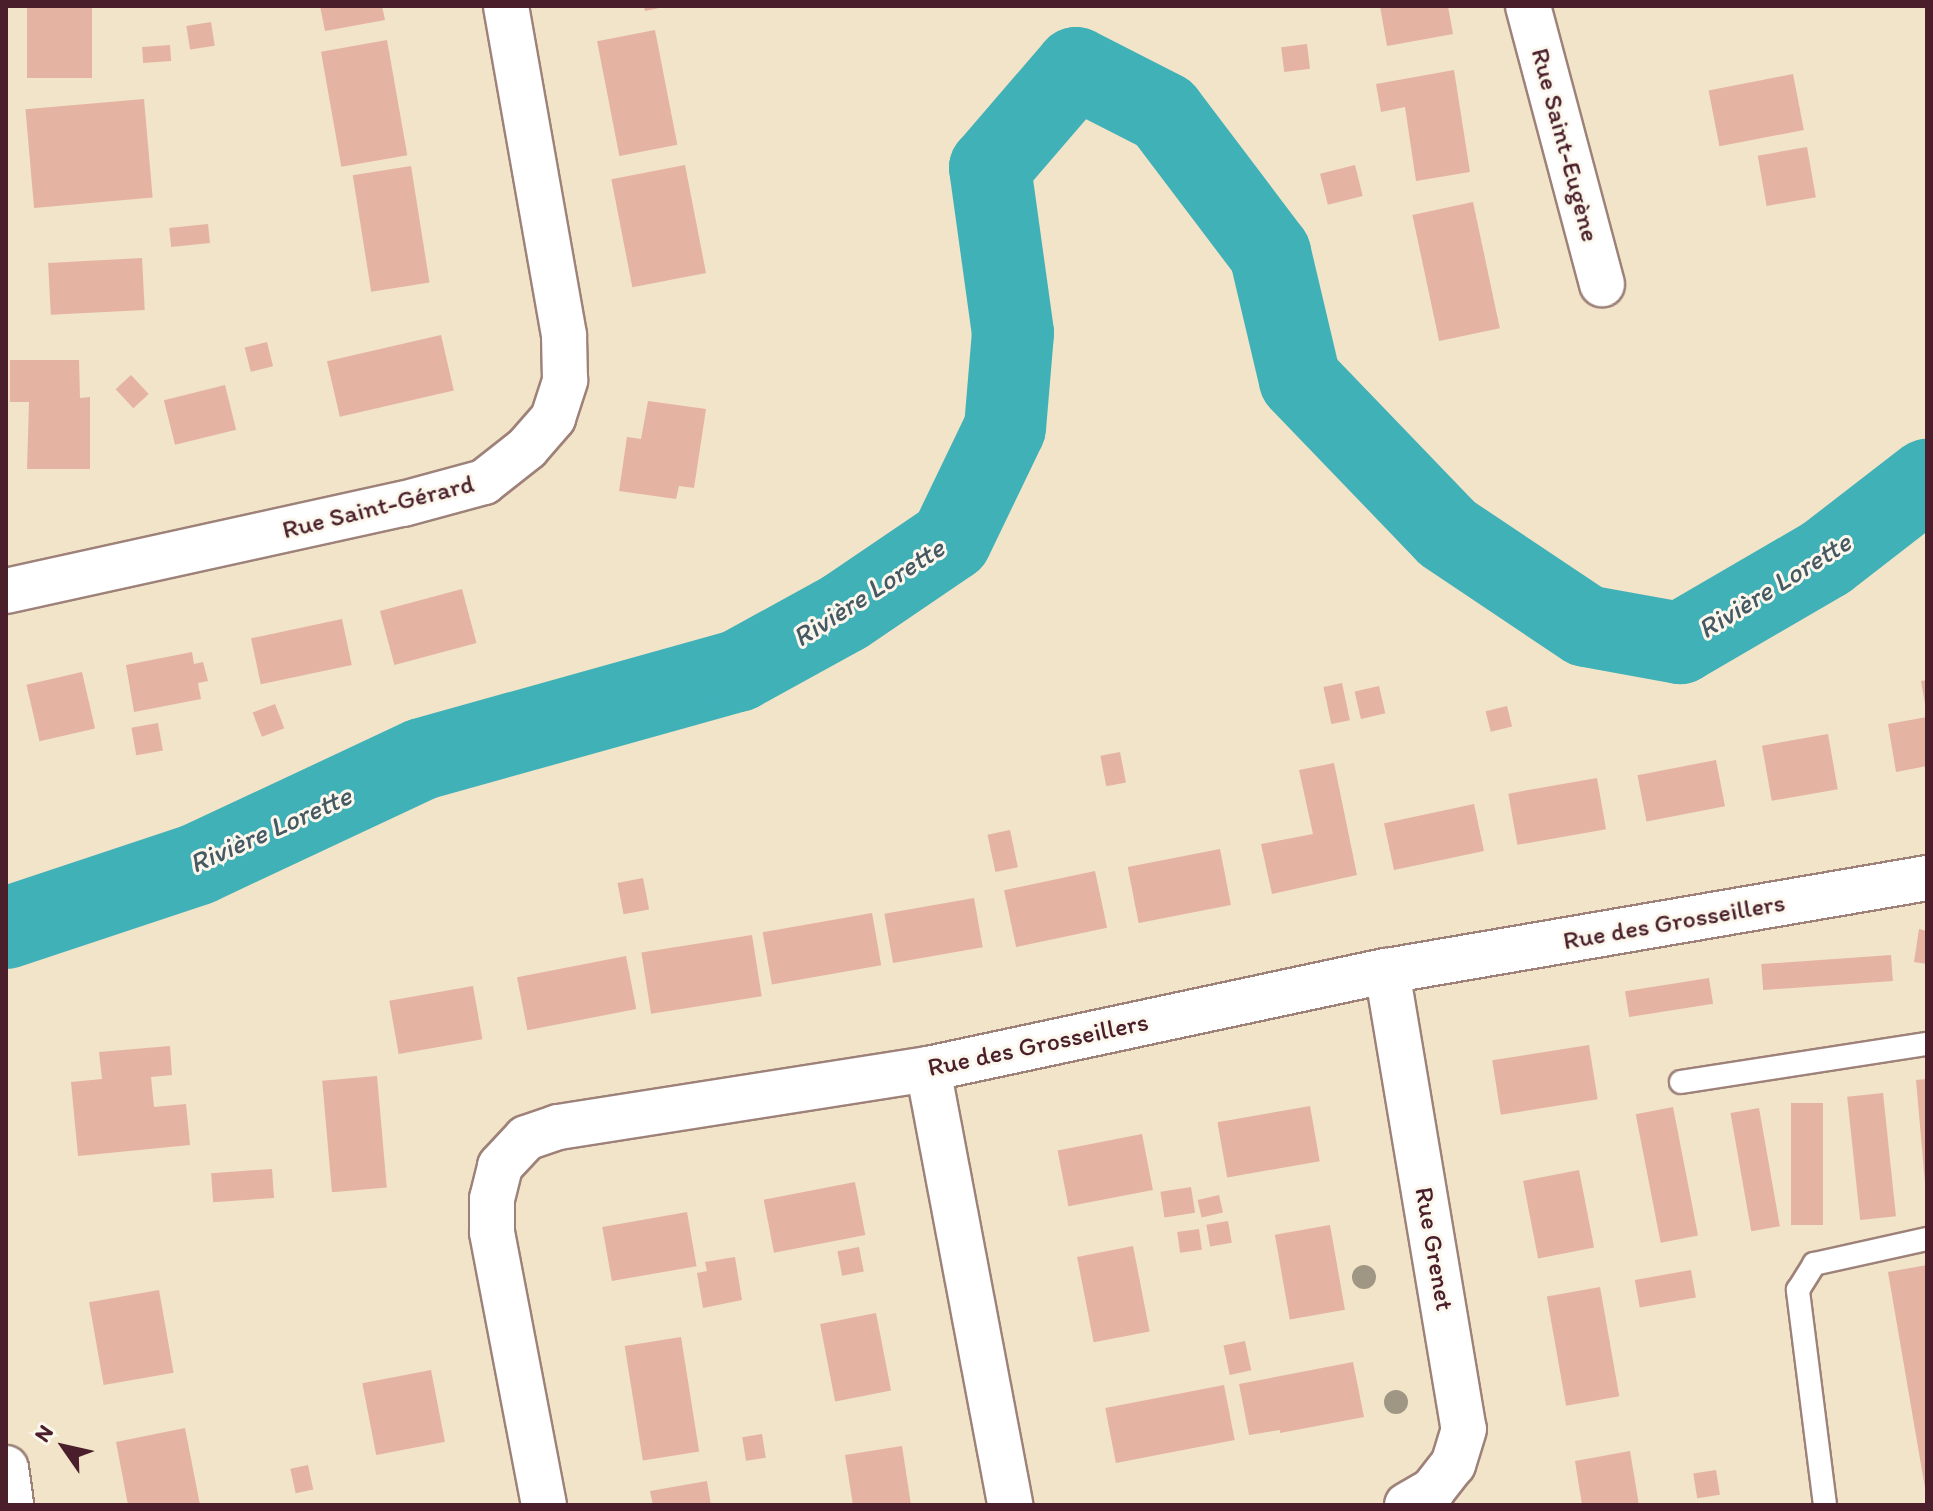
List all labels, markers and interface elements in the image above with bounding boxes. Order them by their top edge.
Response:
street label: Rue Saint-Eugène [1524,45,1606,245]
street label: Rue Saint-Gérard [279,468,477,546]
water label: Rivière Lorette [1691,525,1857,645]
water label: Rivière Lorette [786,530,950,654]
water label: Rivière Lorette [184,778,356,880]
street label: Rue des Grosseillers [1560,887,1788,957]
street label: Rue des Grosseillers [925,1006,1151,1084]
street label: Rue Grenet [1408,1185,1460,1313]
north arrow [24,1407,104,1487]
text: N [28,1420,59,1447]

